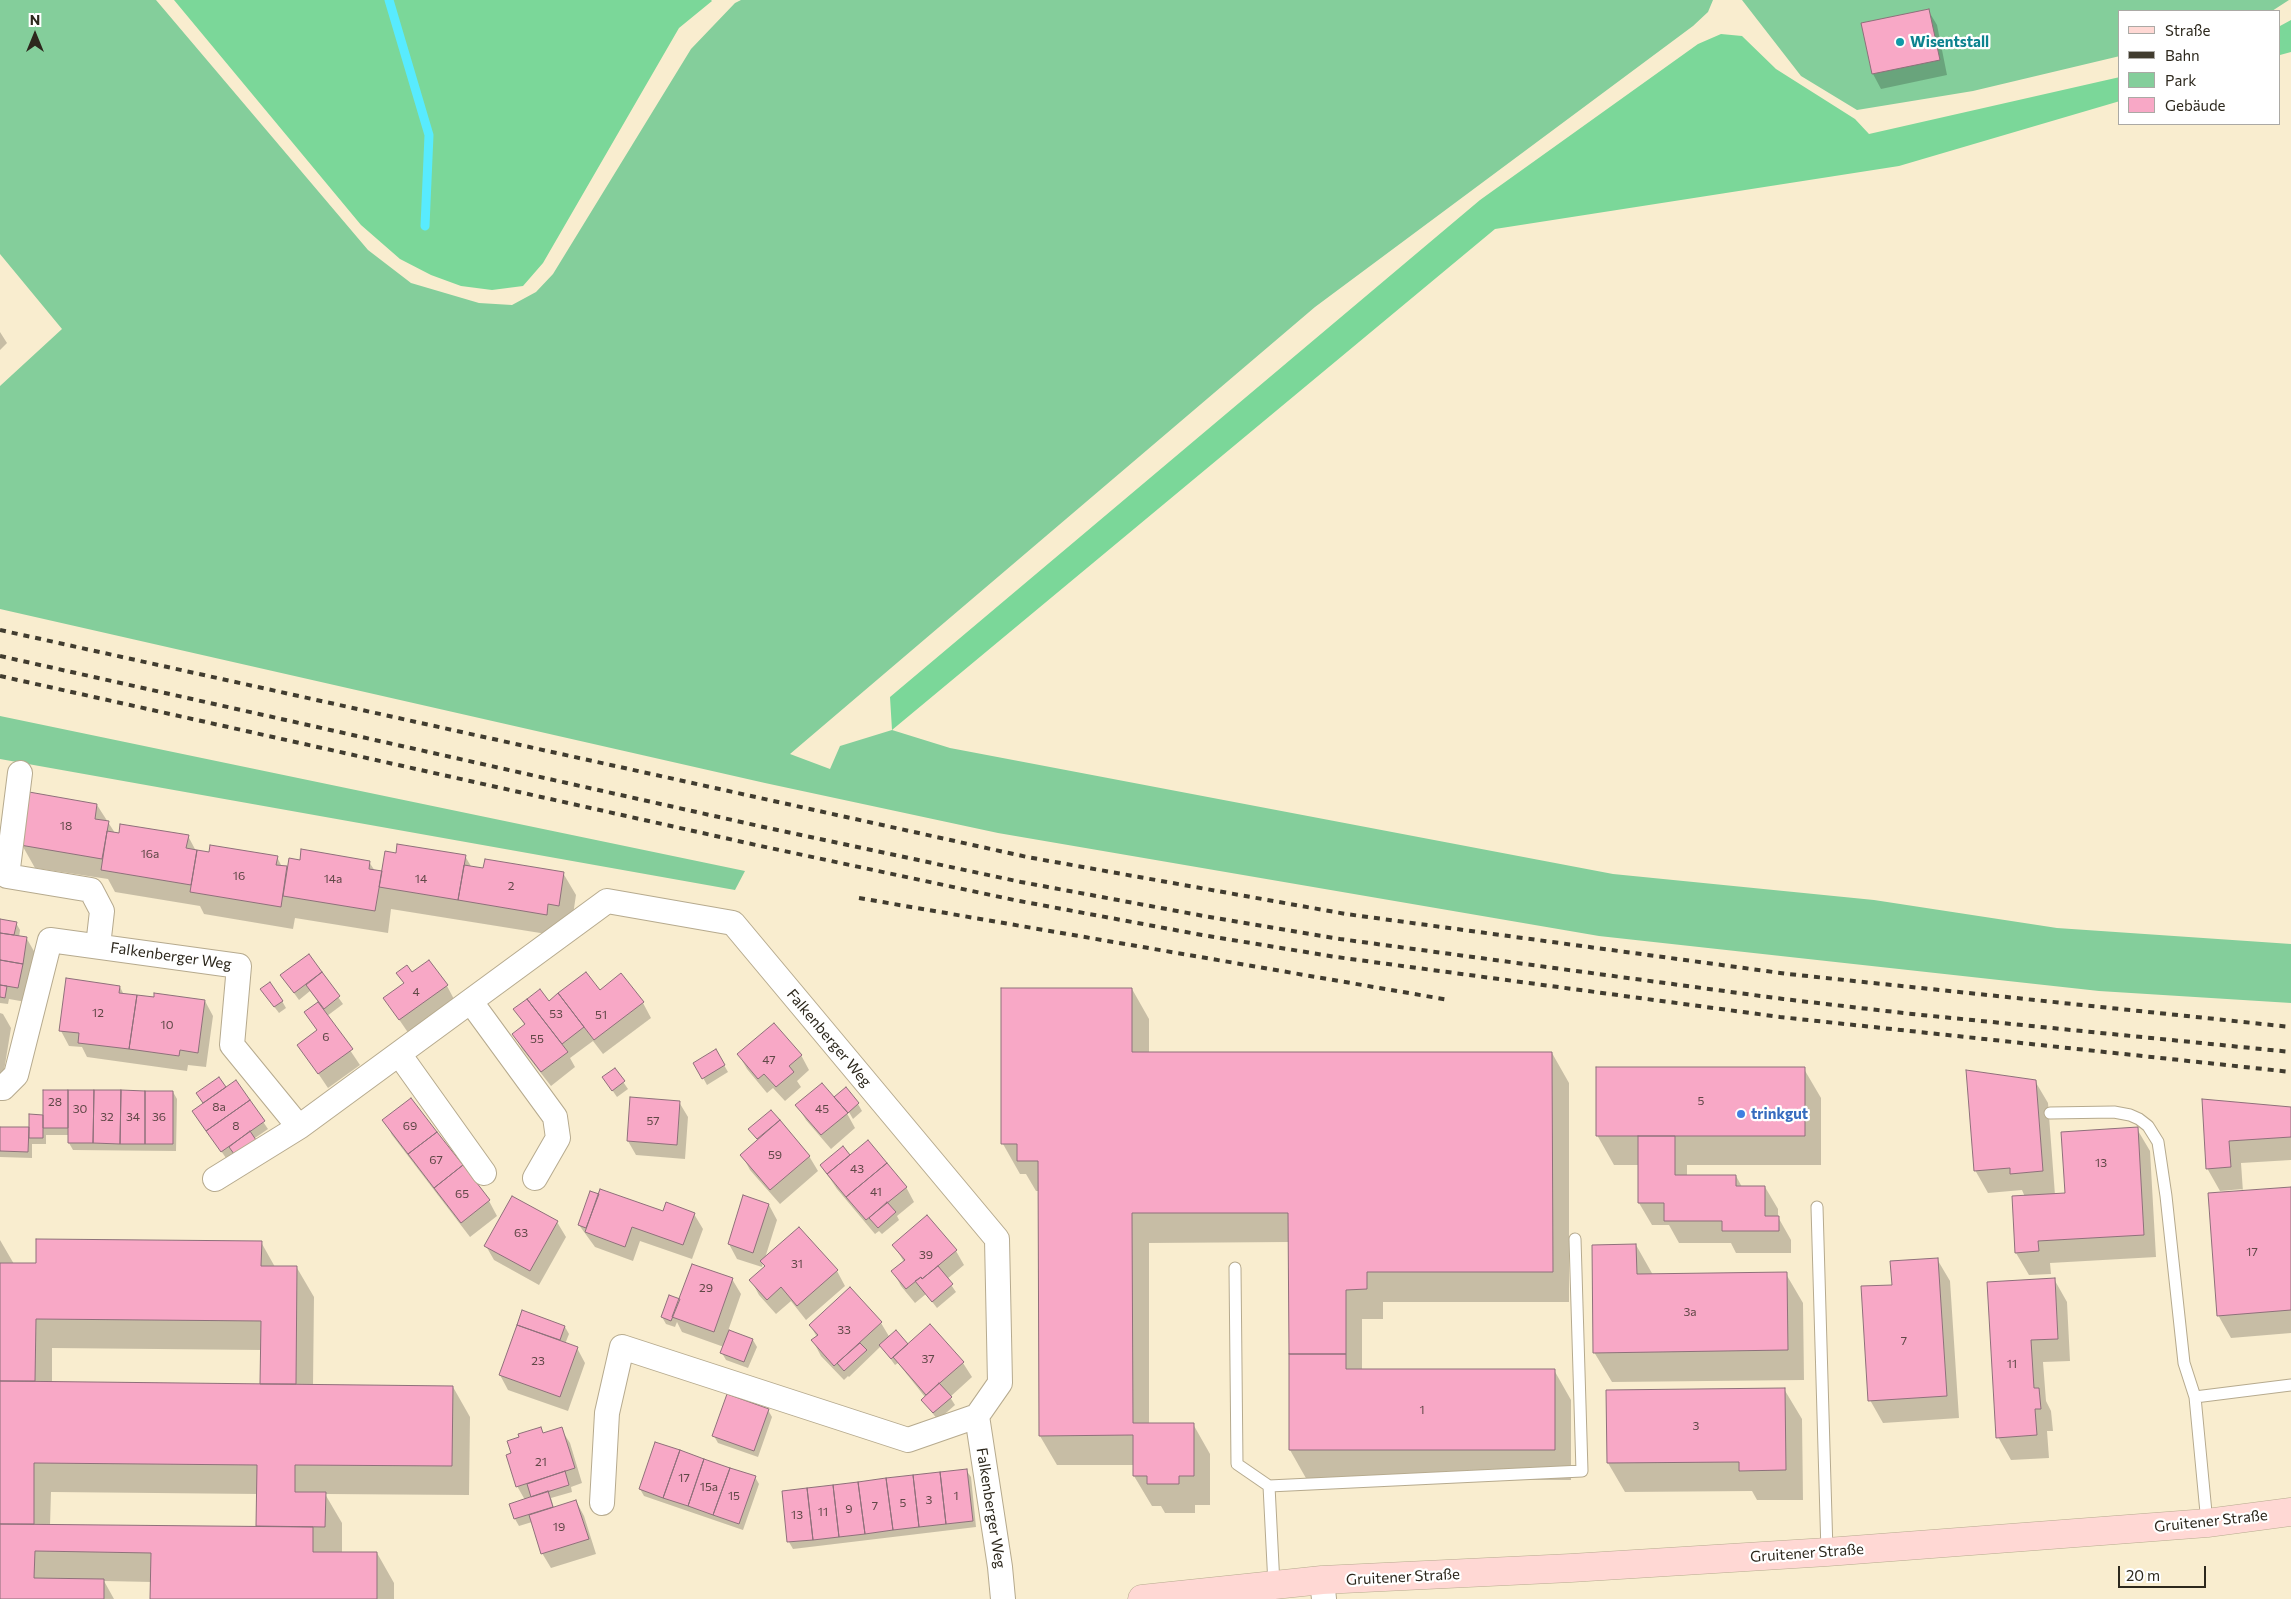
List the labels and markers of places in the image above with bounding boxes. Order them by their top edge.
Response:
place label: Wisentstall [1910,33,1989,51]
marker: Wisentstall [1894,36,1906,48]
place label: trinkgut [1751,1105,1808,1123]
marker: trinkgut [1735,1108,1747,1120]

